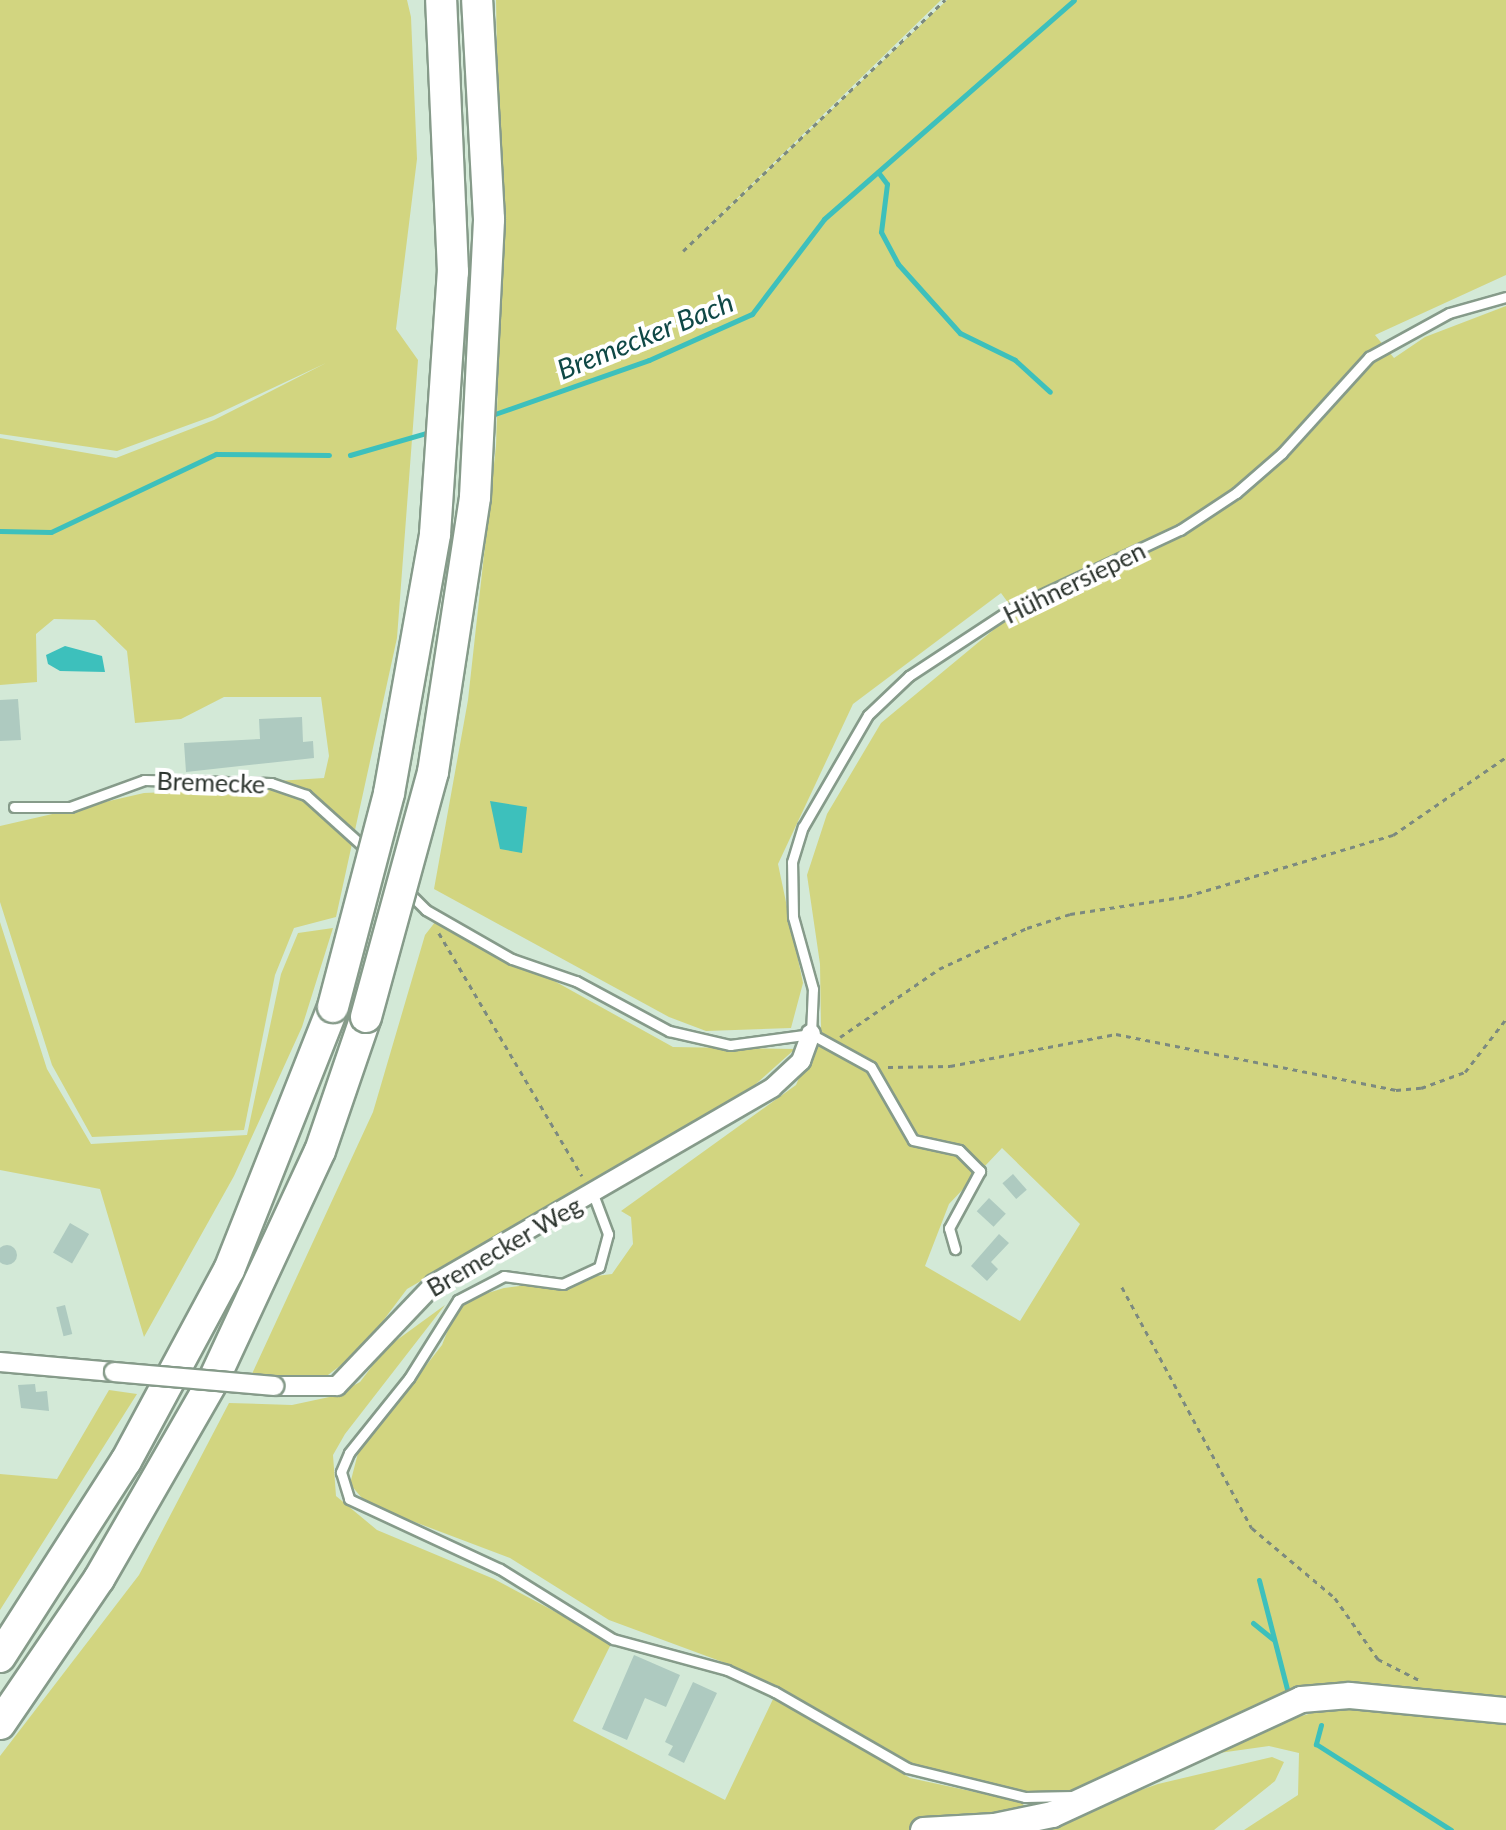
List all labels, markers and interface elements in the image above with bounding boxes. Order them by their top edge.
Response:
water label: Bremecker Bach [552,284,738,386]
street label: Hühnersiepen [998,535,1150,629]
street label: Bremecke [156,765,266,799]
street label: Bremecker Weg [421,1189,587,1303]

